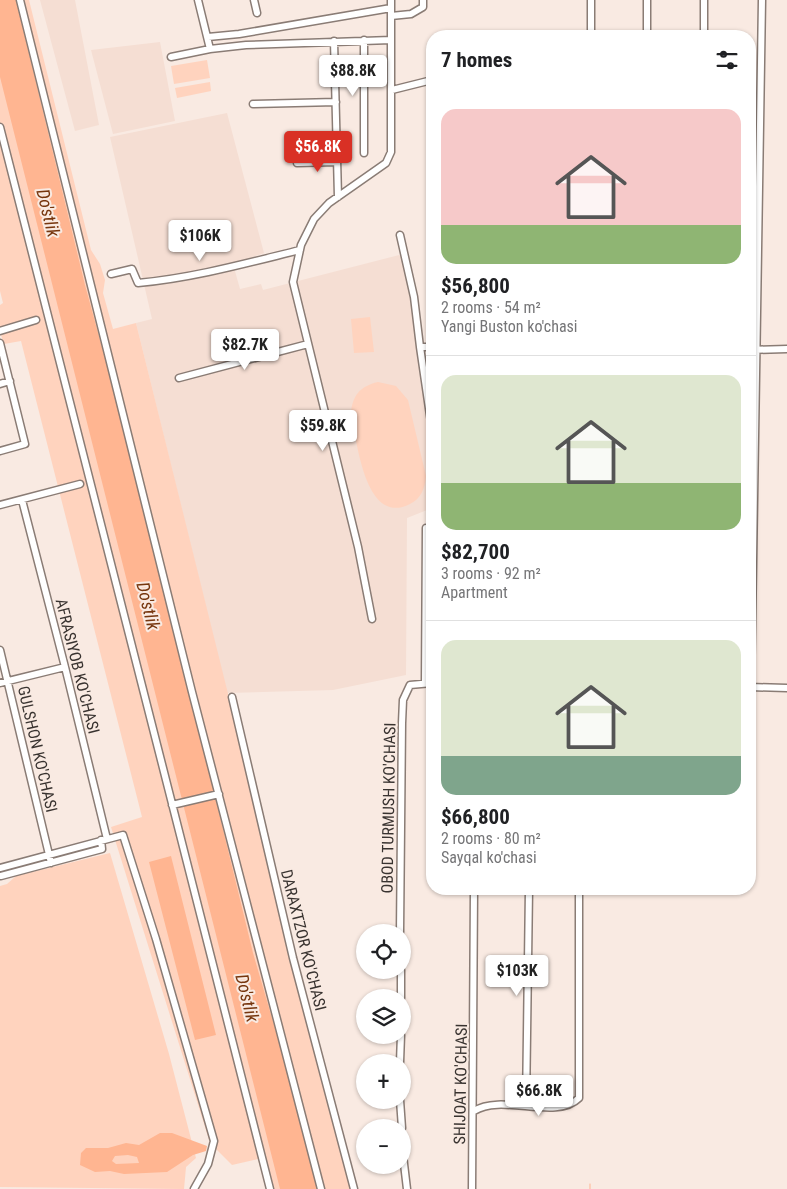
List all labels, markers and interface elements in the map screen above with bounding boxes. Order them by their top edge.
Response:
icon: filters [713,46,741,74]
text: 7 homes [441,48,512,72]
pin: $88.8K [312,54,394,97]
text: $88.8K [330,61,376,80]
pin: $56.8K [277,130,359,173]
text: $56.8K [295,137,341,156]
icon: home [546,142,636,232]
water label: Do'stlik [32,187,65,240]
pin: $106K [165,220,235,262]
text: $106K [179,226,221,245]
text: $56,800 [441,274,510,298]
text: 2 rooms · 54 m² [441,298,541,317]
text: Yangi Buston ko'chasi [441,317,578,336]
pin: $82.7K [204,328,286,371]
text: $82.7K [222,335,268,354]
icon: home [546,407,636,497]
pin: $59.8K [282,410,364,452]
text: $59.8K [300,416,346,435]
text: $82,700 [441,540,510,564]
text: 3 rooms · 92 m² [441,564,541,583]
water label: Do'stlik [132,580,165,633]
text: Apartment [441,583,508,602]
street label: AFRASIYOB KO'CHASI [52,597,103,736]
icon: home [546,672,636,762]
street label: GULSHON KO'CHASI [14,684,61,814]
street label: OBOD TURMUSH KO'CHASI [378,722,399,894]
text: $66,800 [441,805,510,829]
text: 2 rooms · 80 m² [441,829,541,848]
text: Sayqal ko'chasi [441,848,537,867]
street label: DARAXTZOR KO'CHASI [277,868,330,1013]
map controls [356,924,411,1174]
button: locate [356,924,411,979]
pin: $103K [482,954,552,997]
text: $103K [496,961,538,980]
water label: Do'stlik [231,972,264,1025]
button: layers [356,989,411,1044]
street label: SHIJOAT KO'CHASI [450,1023,471,1145]
button: + [356,1054,411,1109]
pin: $66.8K [498,1074,580,1117]
text: $66.8K [516,1081,562,1100]
button: − [356,1119,411,1174]

